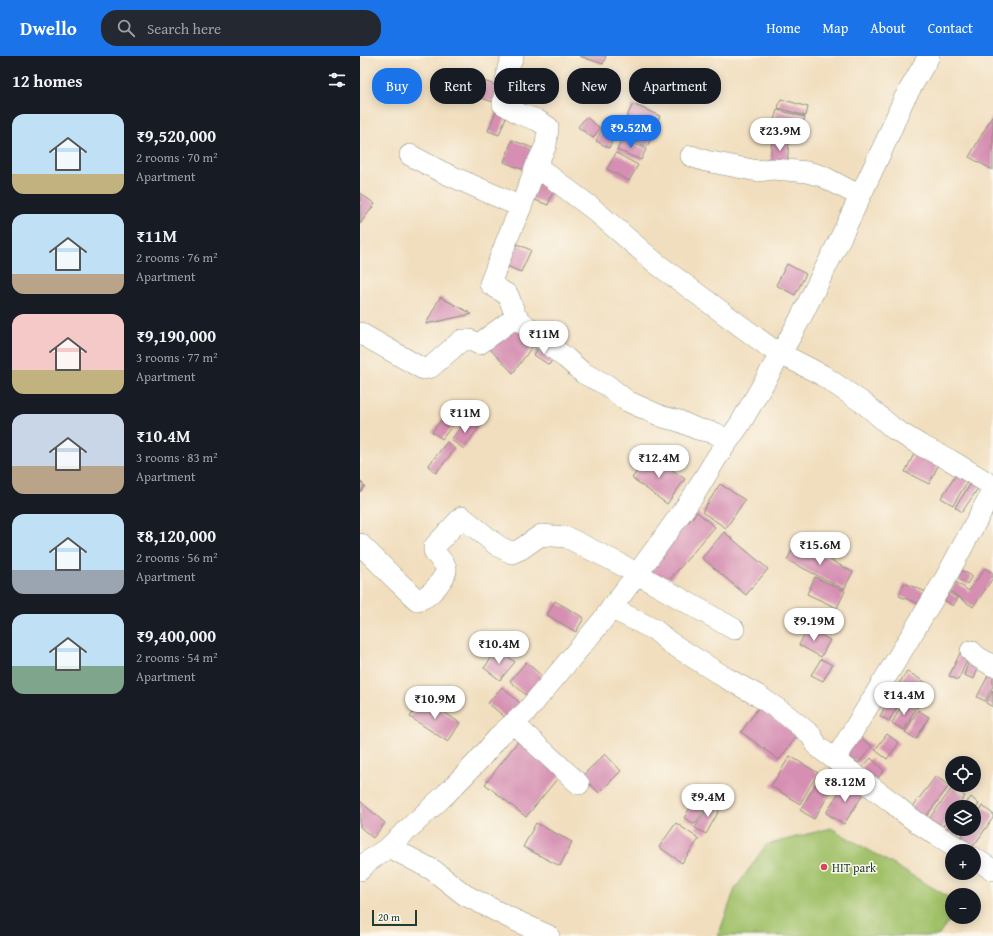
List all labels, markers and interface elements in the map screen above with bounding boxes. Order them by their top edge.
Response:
search box [101,10,381,46]
text: Dwello [20,14,77,42]
icon: search [115,17,137,39]
text: Search here [147,18,221,39]
text: Home [766,18,801,38]
text: Map [823,18,848,38]
text: About [870,18,906,38]
text: Contact [928,18,973,38]
text: 12 homes [12,68,83,93]
chip: Buy [372,68,422,104]
chip: Rent [430,68,486,104]
chip: Filters [494,68,559,104]
chip: New [567,68,621,104]
chip: Apartment [629,68,721,104]
icon: filters [326,69,348,91]
pin: ₹9.52M [598,115,664,149]
text: ₹9.52M [610,118,652,137]
pin: ₹23.9M [747,118,813,152]
text: ₹23.9M [759,121,801,140]
text: ₹9,520,000 [136,123,216,148]
icon: home [44,130,92,178]
text: 2 rooms · 70 m² [136,148,218,167]
text: Apartment [136,167,196,186]
text: ₹11M [136,223,177,248]
icon: home [44,230,92,278]
text: 2 rooms · 76 m² [136,248,218,267]
text: Apartment [136,267,196,286]
pin: ₹11M [520,321,568,355]
text: ₹9,190,000 [136,323,216,348]
text: ₹11M [528,324,560,343]
icon: home [44,330,92,378]
text: 3 rooms · 77 m² [136,348,218,367]
text: Apartment [136,367,196,386]
pin: ₹11M [441,400,489,434]
text: ₹11M [449,403,481,422]
text: ₹10.4M [136,423,191,448]
icon: home [44,430,92,478]
pin: ₹12.4M [626,445,692,479]
text: 3 rooms · 83 m² [136,448,218,467]
text: ₹12.4M [638,448,680,467]
text: Apartment [136,467,196,486]
text: ₹8,120,000 [136,523,216,548]
icon: home [44,530,92,578]
pin: ₹15.6M [787,532,853,566]
text: ₹15.6M [799,535,841,554]
text: 2 rooms · 56 m² [136,548,218,567]
text: Apartment [136,567,196,586]
pin: ₹9.19M [781,608,847,642]
text: ₹9.19M [793,611,835,630]
text: ₹9,400,000 [136,623,216,648]
icon: home [44,630,92,678]
pin: ₹10.4M [466,631,532,665]
text: ₹10.4M [478,634,520,653]
text: 2 rooms · 54 m² [136,648,218,667]
text: Apartment [136,667,196,686]
pin: ₹14.4M [871,682,937,716]
text: ₹14.4M [883,685,925,704]
pin: ₹10.9M [402,686,468,720]
text: ₹10.9M [414,689,456,708]
map controls [945,756,981,924]
button: locate [945,756,981,792]
pin: ₹8.12M [812,769,878,803]
text: ₹8.12M [824,772,866,791]
pin: ₹9.4M [680,784,736,818]
text: ₹9.4M [690,787,726,806]
button: layers [945,800,981,836]
button: + [945,844,981,880]
place label: HIT park [832,859,877,876]
marker: HIT park [819,862,829,872]
button: − [945,888,981,924]
scale bar [372,908,417,927]
text: 20 m [378,909,400,925]

